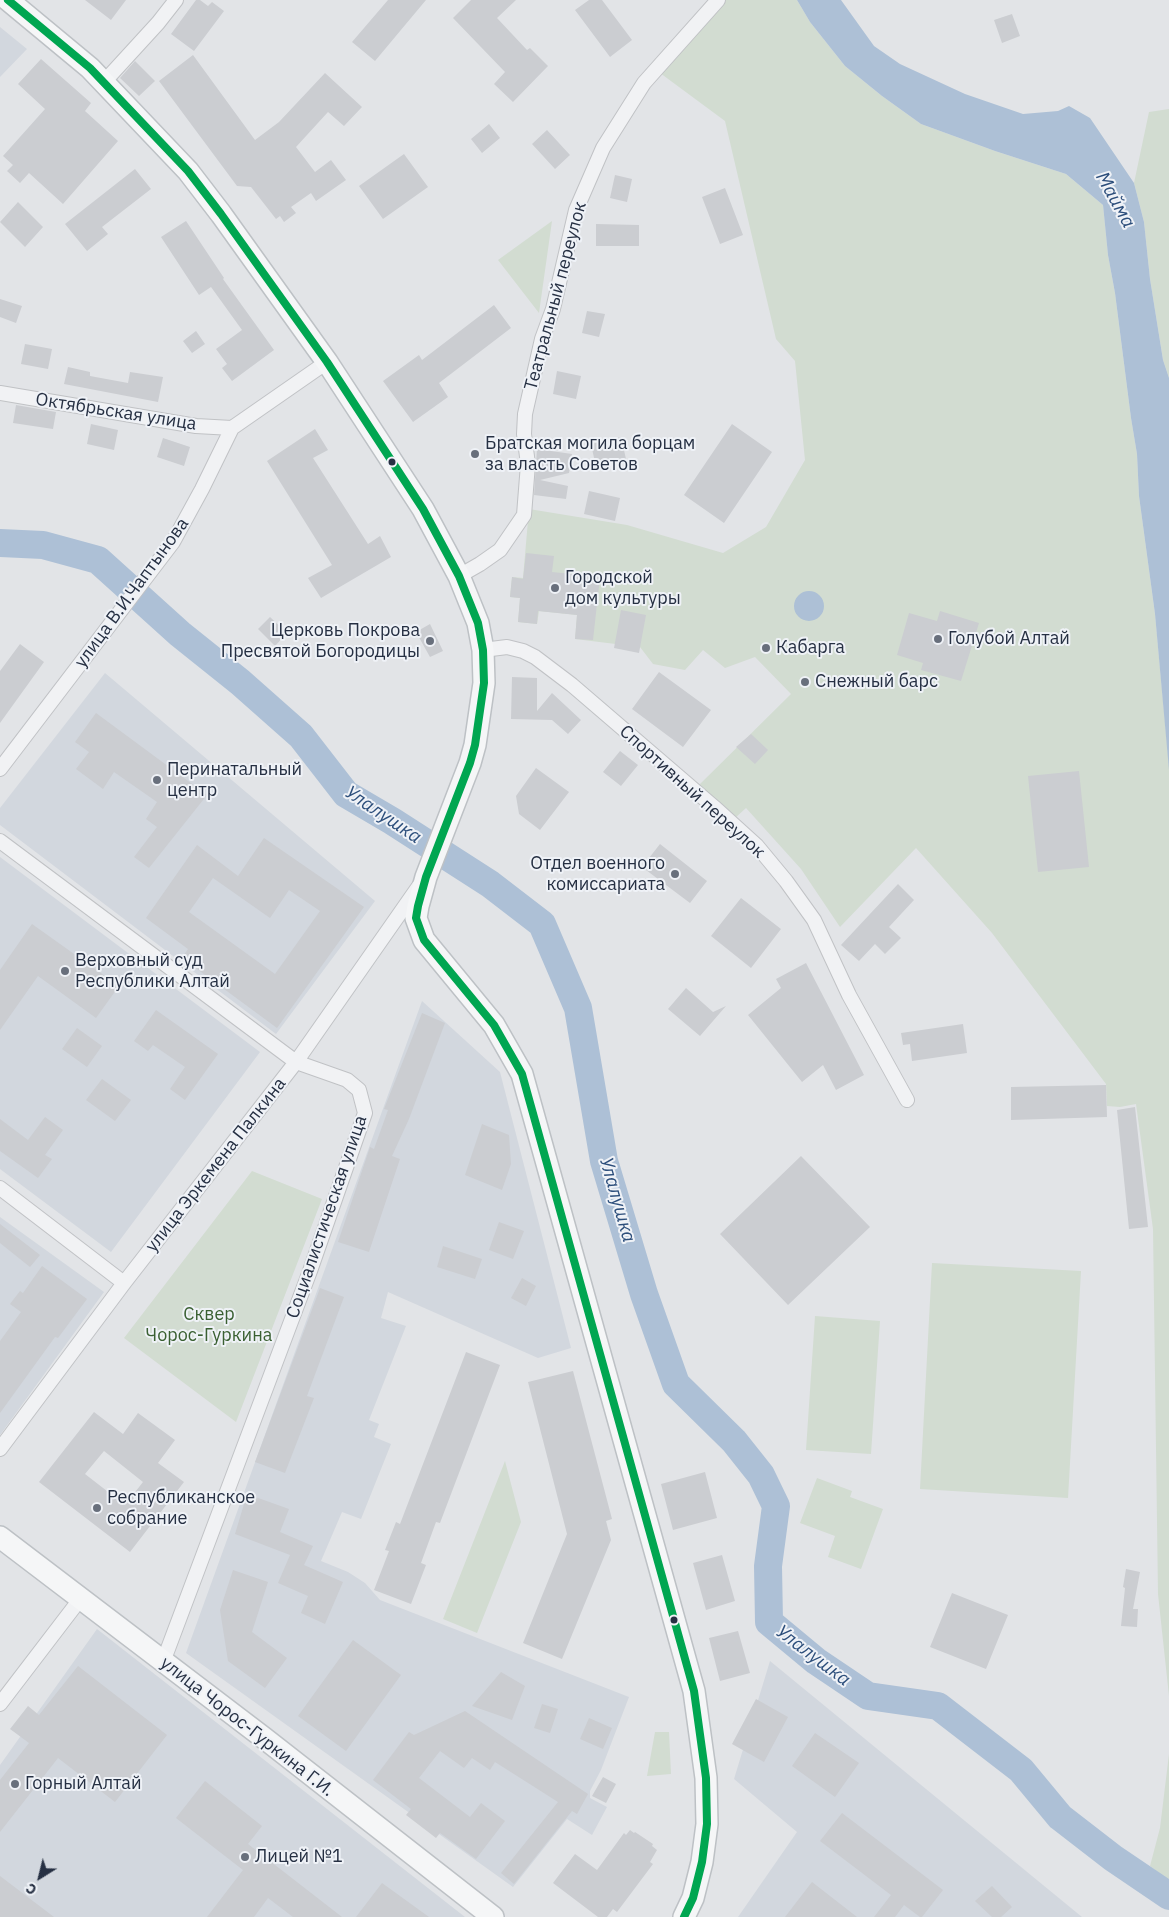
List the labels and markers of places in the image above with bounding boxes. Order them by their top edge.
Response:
place label: Братская могила борцам за власть Советов [485,433,695,476]
marker: Братская могила борцам за власть Советов [469,448,481,460]
unlabelled marker [387,457,397,467]
place label: Городской дом культуры [565,567,681,610]
marker: Городской дом культуры [549,582,561,594]
place label: Церковь Покрова Пресвятой Богородицы [221,620,420,662]
place label: Голубой Алтай [948,628,1070,650]
marker: Голубой Алтай [932,633,944,645]
marker: Церковь Покрова Пресвятой Богородицы [424,635,436,647]
place label: Кабарга [776,637,845,659]
marker: Кабарга [760,642,772,654]
place label: Снежный барс [815,671,938,693]
marker: Снежный барс [799,676,811,688]
place label: Перинатальный центр [167,759,302,802]
marker: Перинатальный центр [151,774,163,786]
place label: Отдел военного комиссариата [530,853,665,896]
marker: Отдел военного комиссариата [669,868,681,880]
place label: Верховный суд Республики Алтай [75,950,230,992]
marker: Верховный суд Республики Алтай [59,965,71,977]
place label: Республиканское собрание [107,1487,255,1530]
marker: Республиканское собрание [91,1502,103,1514]
unlabelled marker [669,1615,679,1625]
place label: Горный Алтай [25,1773,142,1795]
marker: Горный Алтай [9,1778,21,1790]
place label: Лицей №1 [255,1846,343,1868]
marker: Лицей №1 [239,1851,251,1863]

